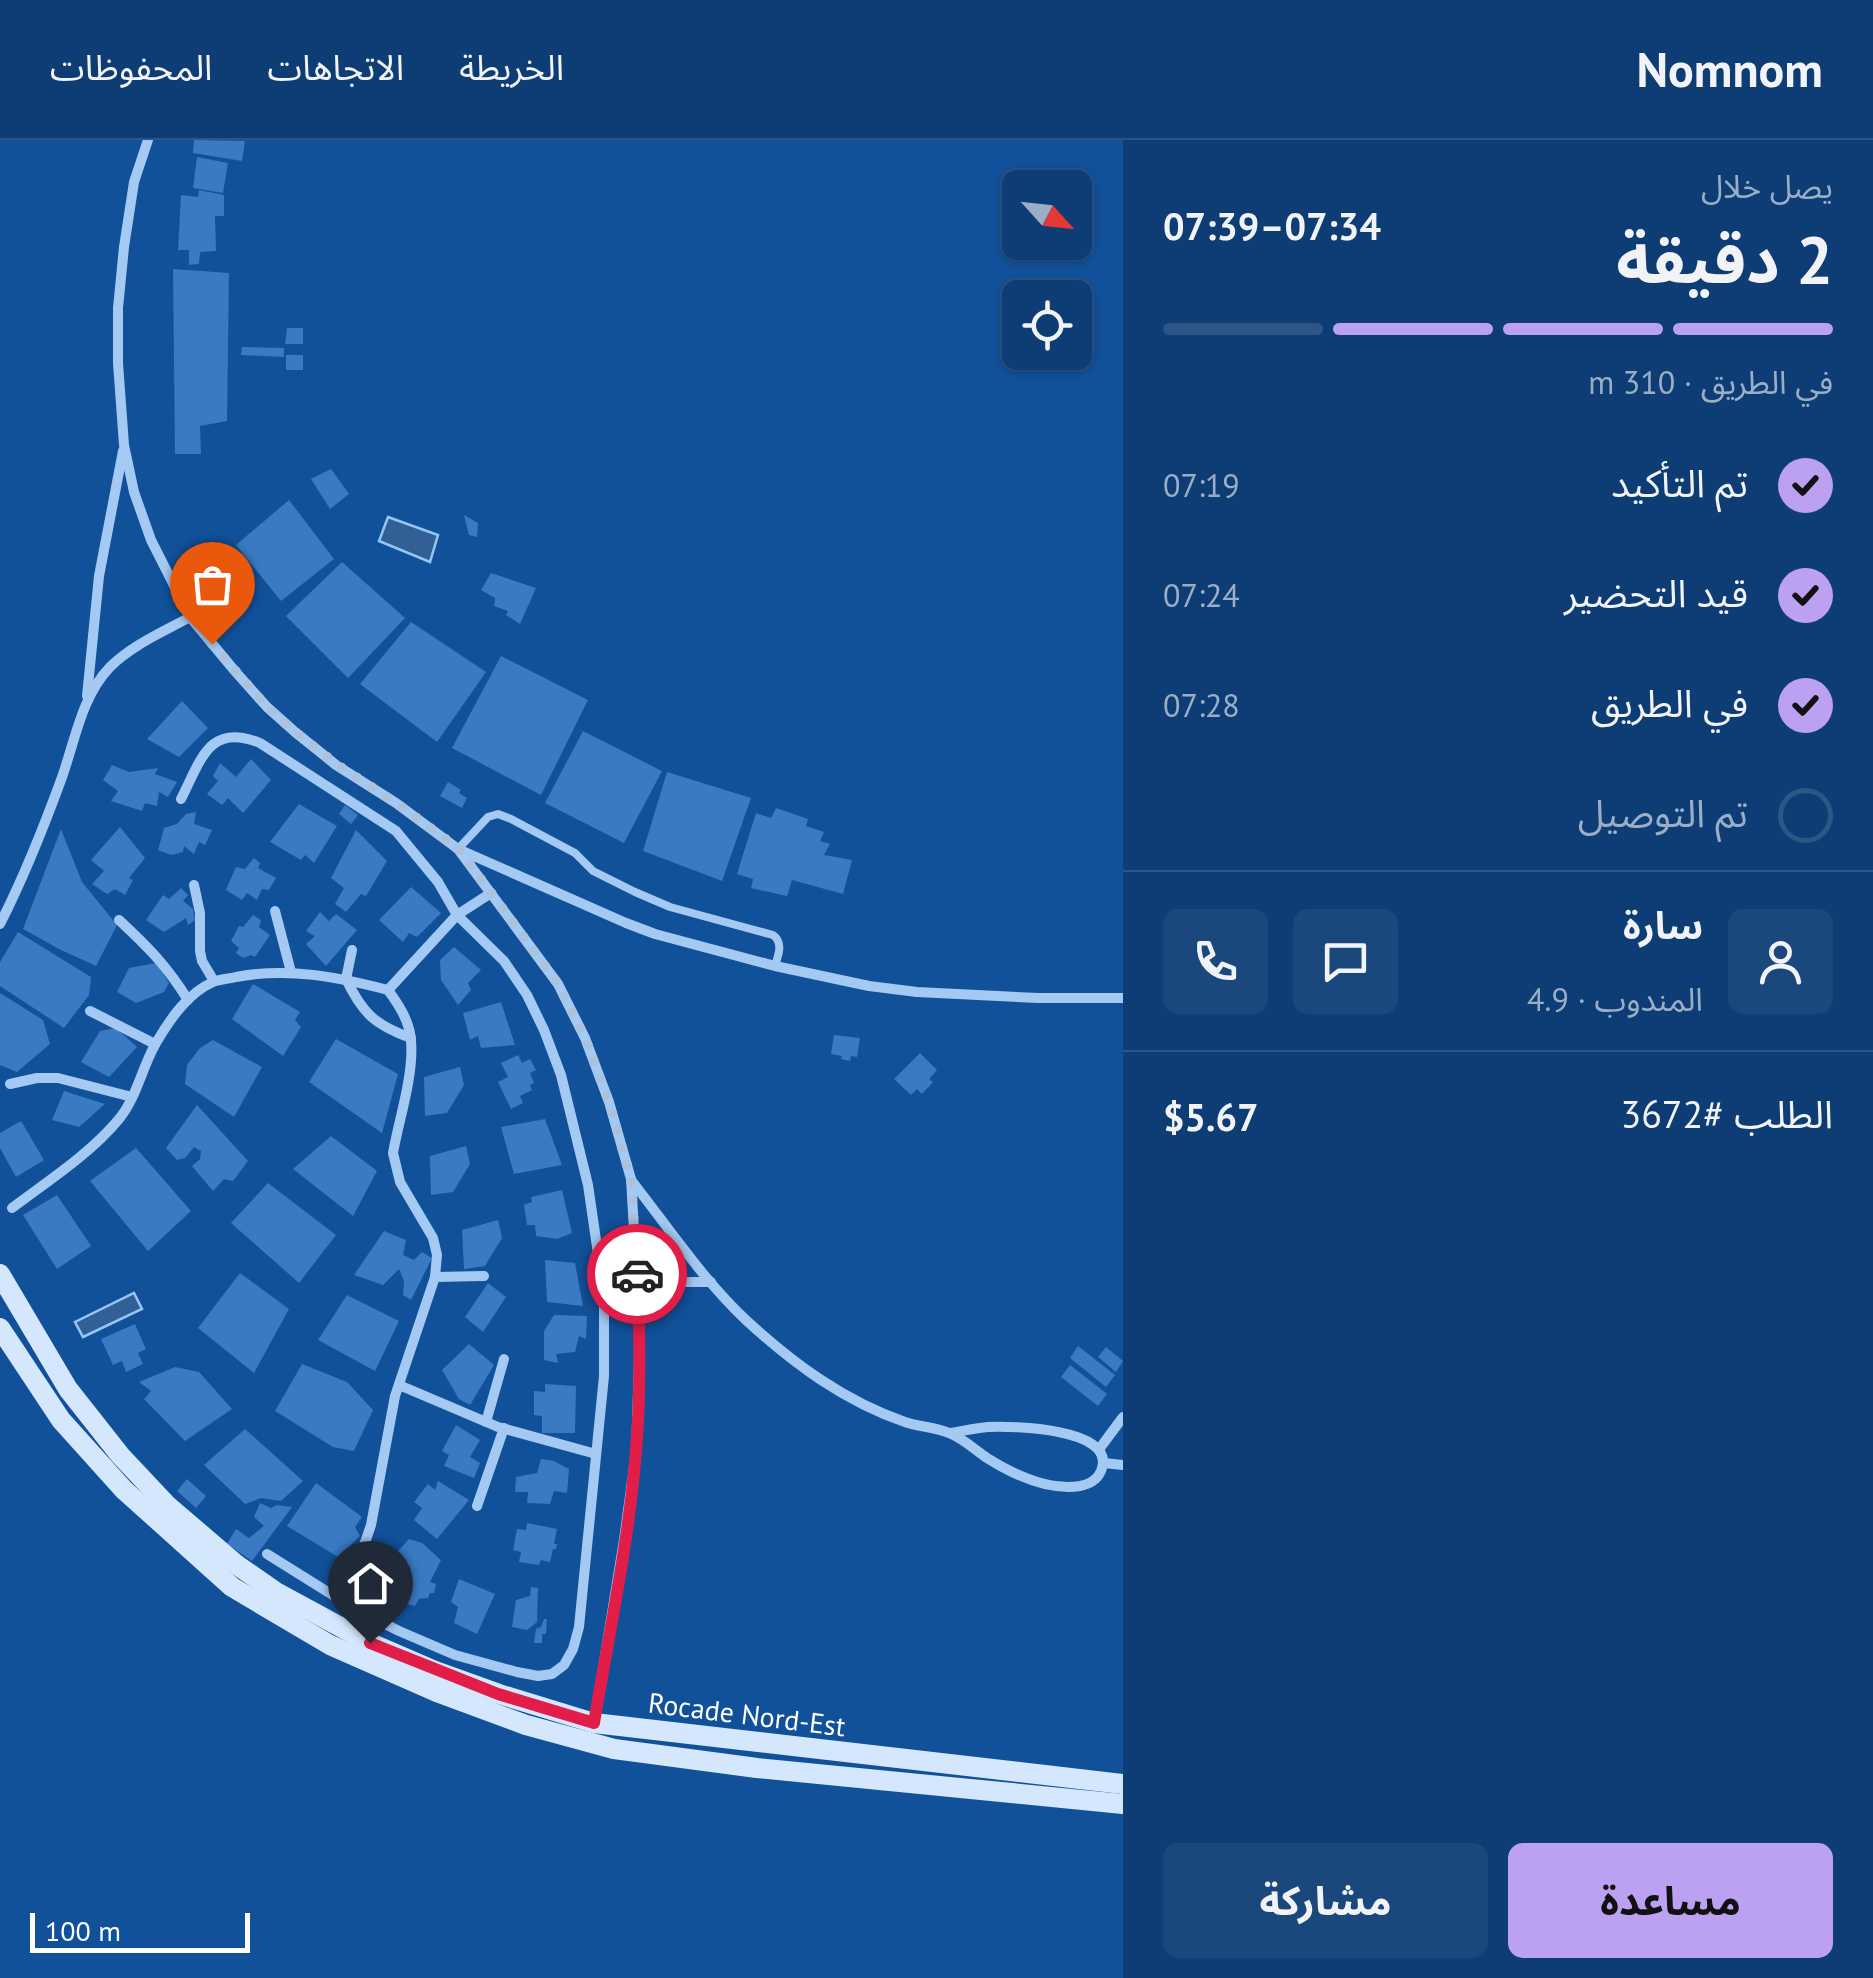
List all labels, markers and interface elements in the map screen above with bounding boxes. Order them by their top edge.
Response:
text: Nomnom [1636,38,1823,100]
text: المحفوظات [50,44,212,90]
text: الاتجاهات [267,44,404,90]
text: الخريطة [459,44,564,90]
text: يصل خلال [1701,165,1833,207]
north arrow [1002,170,1092,260]
map controls [1002,170,1092,370]
text: 07:34–07:39 [1163,201,1381,250]
text: 2 دقيقة [1616,217,1833,301]
button: locate [1002,280,1092,370]
text: في الطريق · 310 m [1588,361,1833,403]
text: تم التأكيد [1611,458,1748,507]
icon: check [1778,458,1833,513]
text: 07:19 [1163,464,1240,506]
pin [170,542,255,645]
icon: bag [185,557,240,612]
text: قيد التحضير [1564,568,1748,617]
icon: check [1778,568,1833,623]
text: 07:24 [1163,574,1240,616]
text: في الطريق [1591,678,1748,727]
icon: check [1778,678,1833,733]
text: 07:28 [1163,684,1240,726]
text: تم التوصيل [1578,788,1748,837]
text: سارة [1623,900,1703,949]
button: phone [1163,909,1268,1014]
button: chat [1293,909,1398,1014]
button: person [1728,909,1833,1014]
text: المندوب · 4.9 [1527,978,1703,1020]
text: الطلب #3672 [1620,1089,1833,1138]
text: $5.67 [1163,1092,1259,1141]
courier [587,1224,687,1324]
icon: car [610,1247,665,1302]
pin [328,1541,413,1644]
icon: home [343,1556,398,1611]
street label: Rocade Nord-Est [646,1684,848,1745]
button: مشاركة [1163,1843,1488,1958]
button: مساعدة [1508,1843,1833,1958]
scale bar [30,1908,250,1952]
text: 100 m [45,1912,121,1949]

